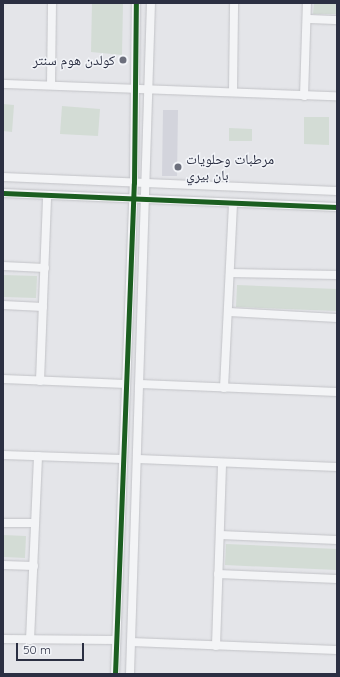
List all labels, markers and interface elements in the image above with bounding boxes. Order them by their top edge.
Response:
place label: كولدن هوم سنتر [33,52,115,68]
marker: كولدن هوم سنتر [118,55,128,65]
place label: مرطبات وحلويات بان بيري [186,151,274,184]
marker: مرطبات وحلويات بان بيري [173,162,183,172]
scale bar [18,635,86,661]
text: 50 m [23,642,51,657]

